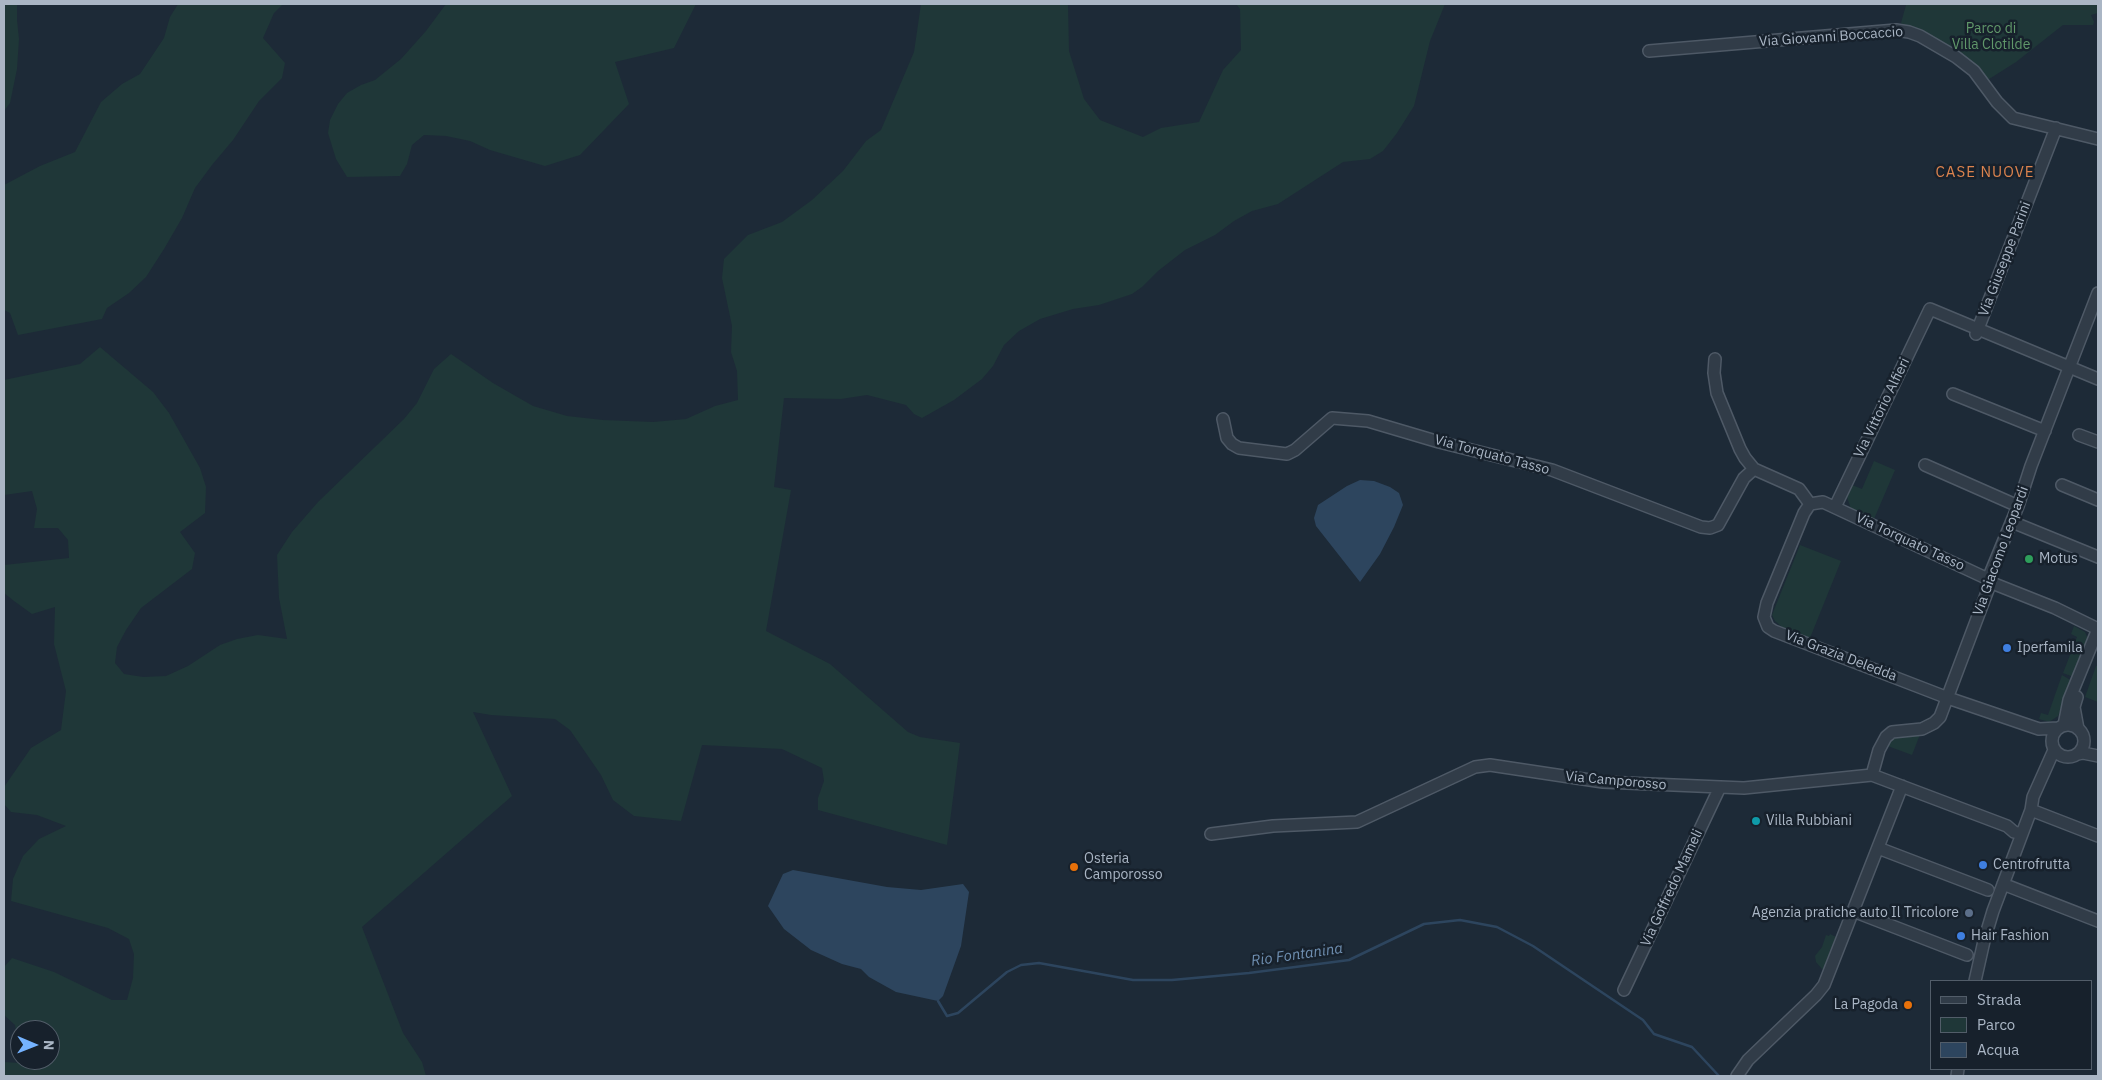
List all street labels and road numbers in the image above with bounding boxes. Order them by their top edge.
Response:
street label: Via Giovanni Boccaccio [1758,24,1904,50]
street label: Via Giuseppe Parini [1975,199,2035,319]
street label: Via Vittorio Alfieri [1851,355,1913,461]
street label: Via Torquato Tasso [1433,432,1551,478]
street label: Via Giacomo Leopardi [1970,484,2032,618]
street label: Via Torquato Tasso [1853,509,1967,575]
street label: Via Grazia Deledda [1783,627,1899,685]
street label: Via Camporosso [1565,768,1667,794]
street label: Via Goffredo Mameli [1637,827,1707,949]

